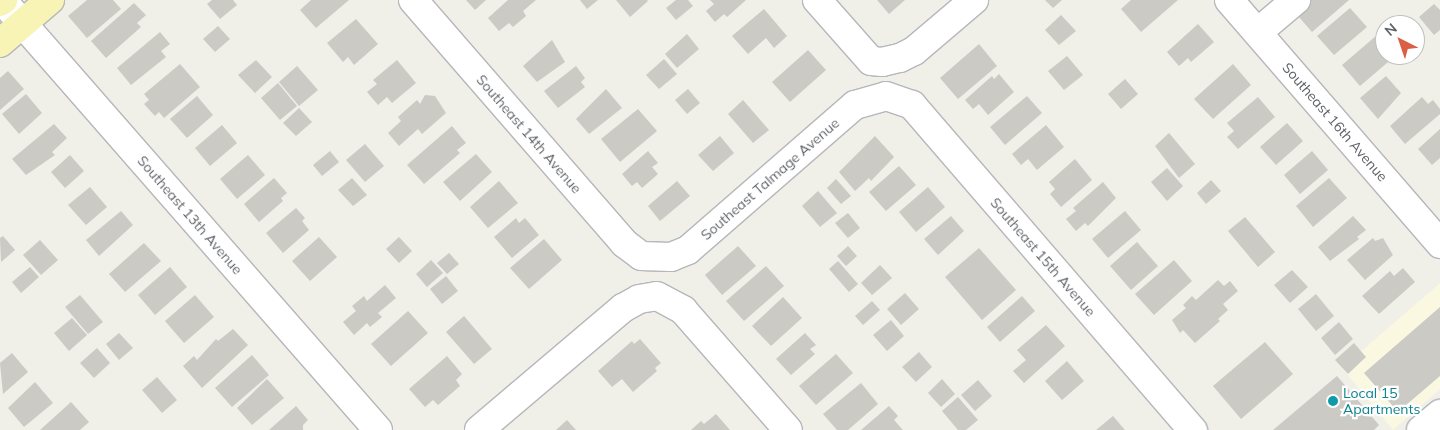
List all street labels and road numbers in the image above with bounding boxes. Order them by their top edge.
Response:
street label: Southeast 16th Avenue [1279,59,1391,185]
street label: Southeast 14th Avenue [473,71,585,197]
street label: Southeast Talmage Avenue [697,114,843,244]
street label: Southeast 13th Avenue [134,152,246,278]
street label: Southeast 15th Avenue [987,194,1099,320]

